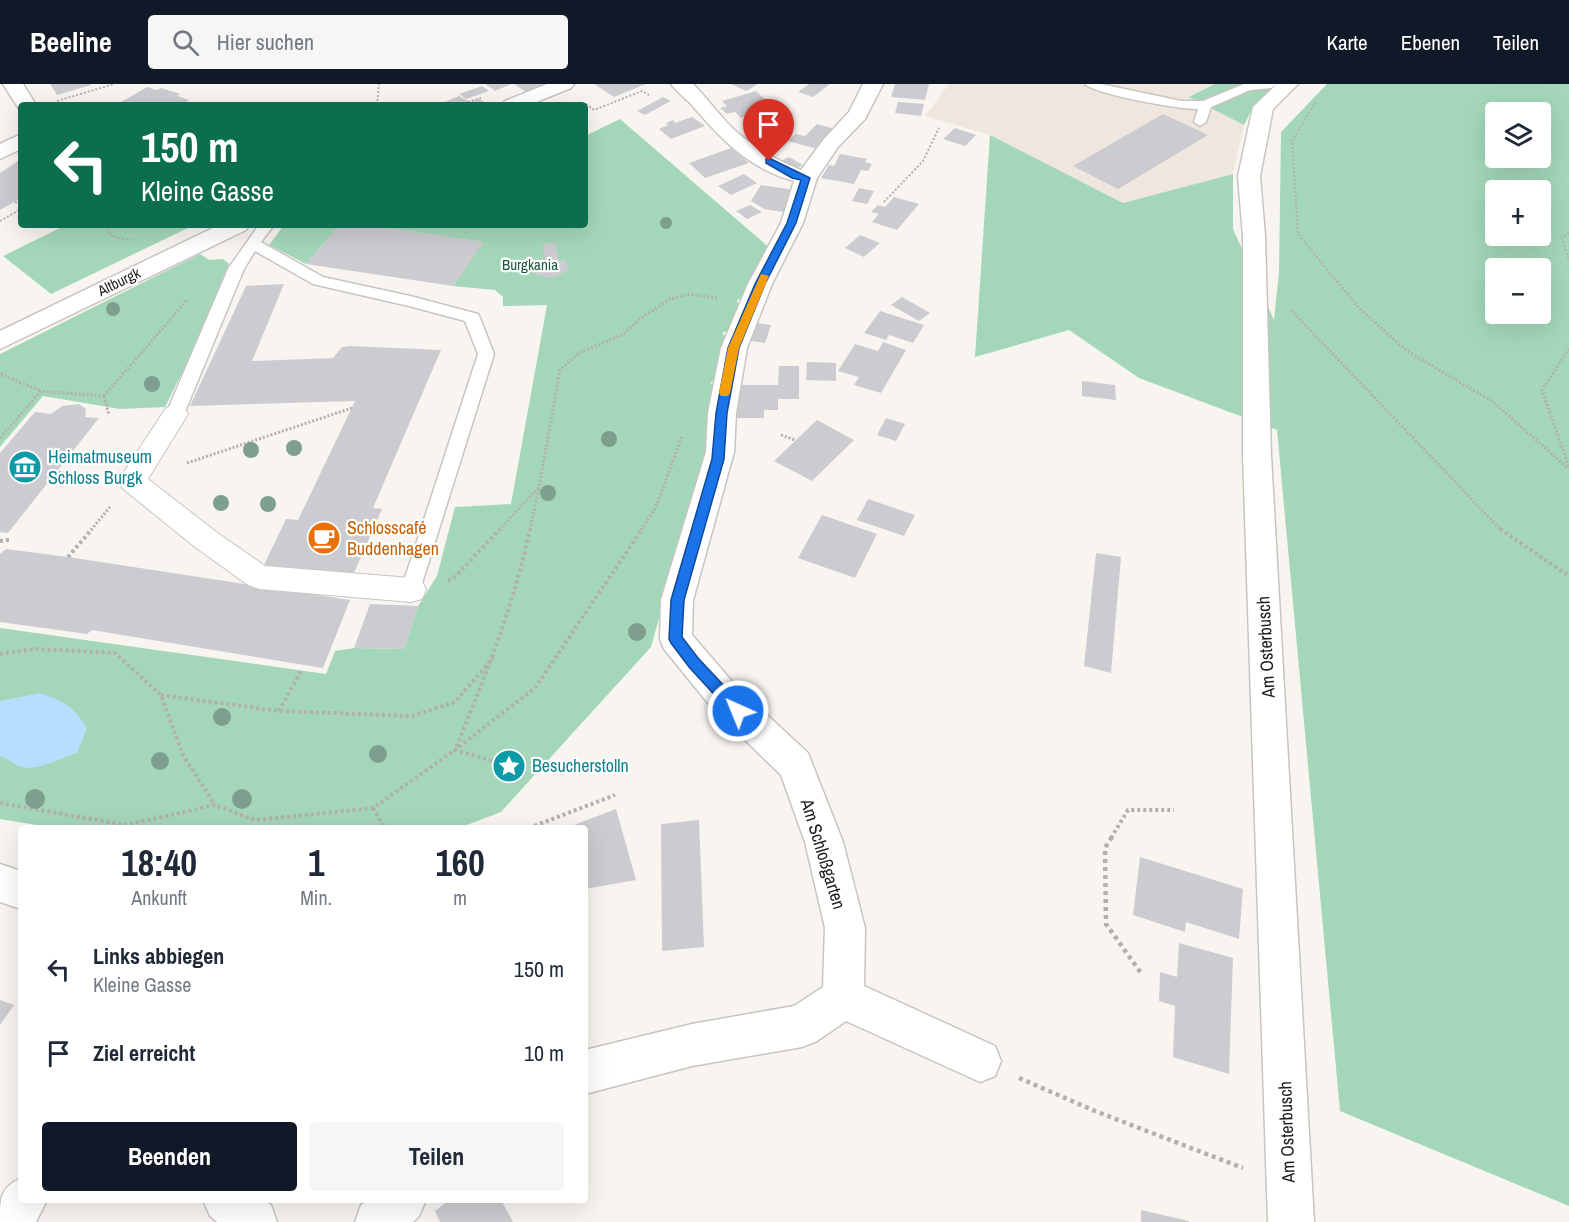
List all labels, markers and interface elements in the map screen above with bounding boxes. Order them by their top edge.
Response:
search box [148,15,568,69]
text: Beeline [30,23,112,61]
icon: search [169,26,202,59]
text: Hier suchen [217,27,314,57]
text: Karte [1327,28,1368,57]
text: Ebenen [1401,28,1460,57]
text: Teilen [1493,28,1539,57]
pin [743,99,794,161]
map controls [1485,102,1551,324]
button: layers [1485,102,1551,168]
icon: arrive [752,108,785,141]
text: 150 m [141,119,239,175]
icon: left [42,126,120,204]
text: Kleine Gasse [141,173,274,209]
button: + [1485,180,1551,246]
park label: Burgkania [502,254,558,275]
button: − [1485,258,1551,324]
street label: Altburgk [93,262,144,301]
place label: Heimatmuseum Schloss Burgk [48,444,152,490]
museum icon: Heimatmuseum Schloss Burgk [7,449,43,485]
place label: Schlosscafé Buddenhagen [347,515,439,561]
cafe icon: Schlosscafé Buddenhagen [306,520,342,556]
street label: Am Osterbusch [1250,596,1281,699]
position arrow [706,679,770,743]
place icon: Besucherstolln [491,748,527,784]
place label: Besucherstolln [532,753,629,778]
street label: Am Schloßgarten [795,795,852,912]
text: 18:40 [121,839,197,887]
text: 1 [308,839,324,887]
text: 160 [435,839,485,887]
text: Ankunft [131,884,187,911]
text: Min. [300,884,332,911]
text: m [453,884,467,911]
text: Links abbiegen [93,941,224,971]
icon: left [42,953,75,986]
text: 150 m [514,954,564,984]
text: Kleine Gasse [93,971,191,998]
icon: arrive [42,1037,75,1070]
text: Ziel erreicht [93,1038,195,1068]
text: 10 m [524,1038,564,1068]
street label: Am Osterbusch [1272,1081,1301,1184]
button: Beenden [42,1122,297,1191]
button: Teilen [309,1122,564,1191]

